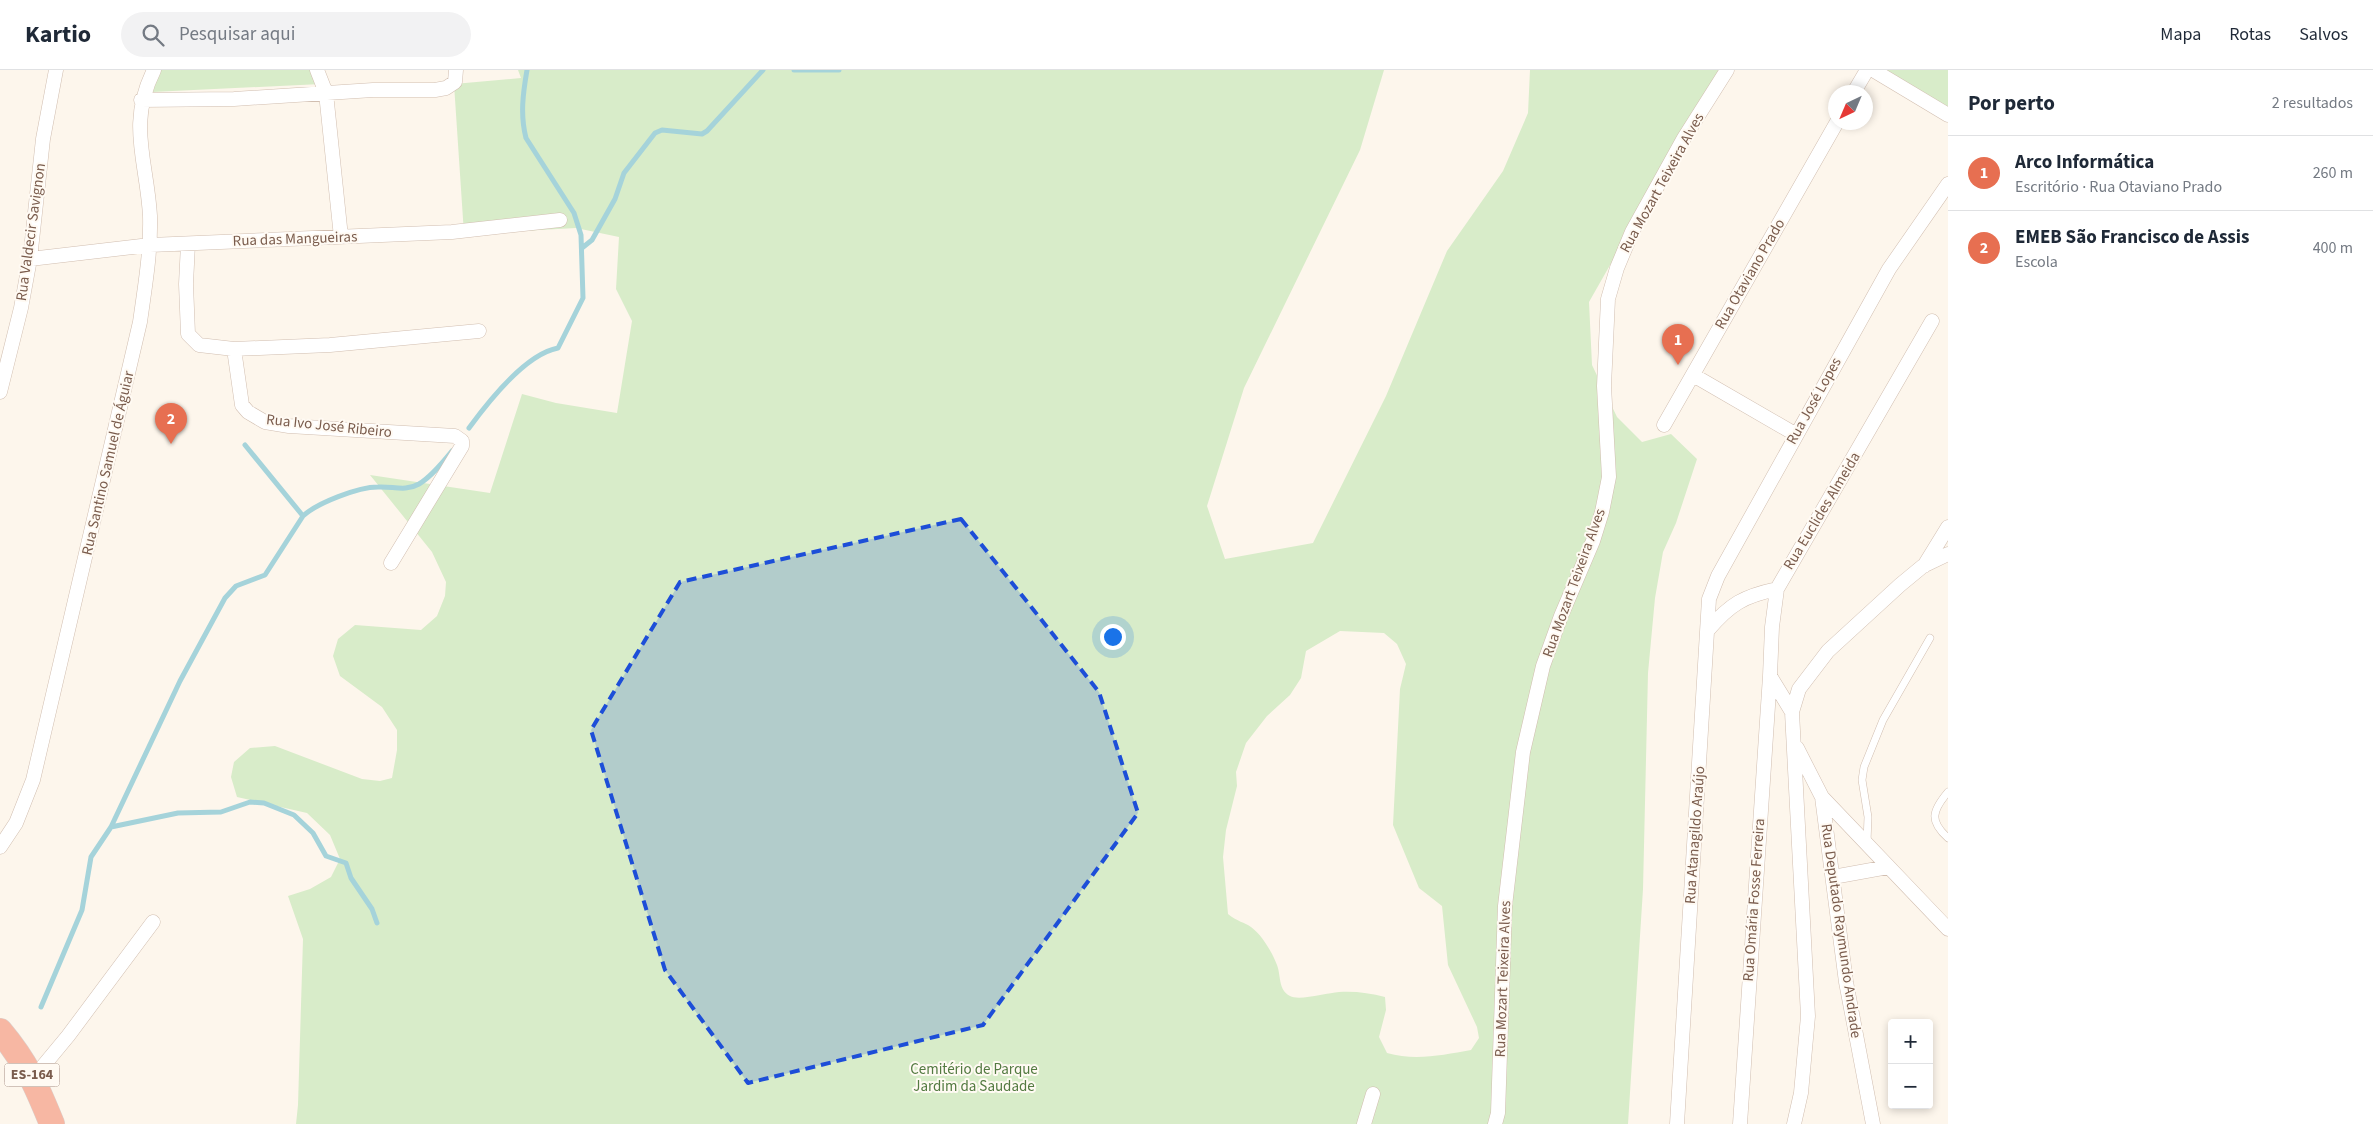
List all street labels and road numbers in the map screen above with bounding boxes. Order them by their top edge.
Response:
street label: Rua Mozart Teixeira Alves [1615,109,1709,257]
street label: Rua Valdecir Savignon [11,162,51,302]
street label: Rua Otaviano Prado [1710,215,1790,333]
street label: Rua das Mangueiras [232,226,358,252]
street label: Rua José Lopes [1781,354,1847,448]
street label: Rua Santino Samuel de Águiar [77,368,140,557]
street label: Rua Ivo José Ribeiro [265,409,393,443]
street label: Rua Euclides Almeida [1778,448,1866,574]
street label: Rua Mozart Teixeira Alves [1537,506,1611,660]
street label: Rua Atanagildo Araújo [1680,765,1710,905]
street label: Rua Omária Fosse Ferreira [1738,818,1770,982]
street label: Rua Deputado Raymundo Andrade [1816,822,1866,1040]
street label: Rua Mozart Teixeira Alves [1490,900,1516,1058]
road number: ES-164 [5,1064,60,1086]

